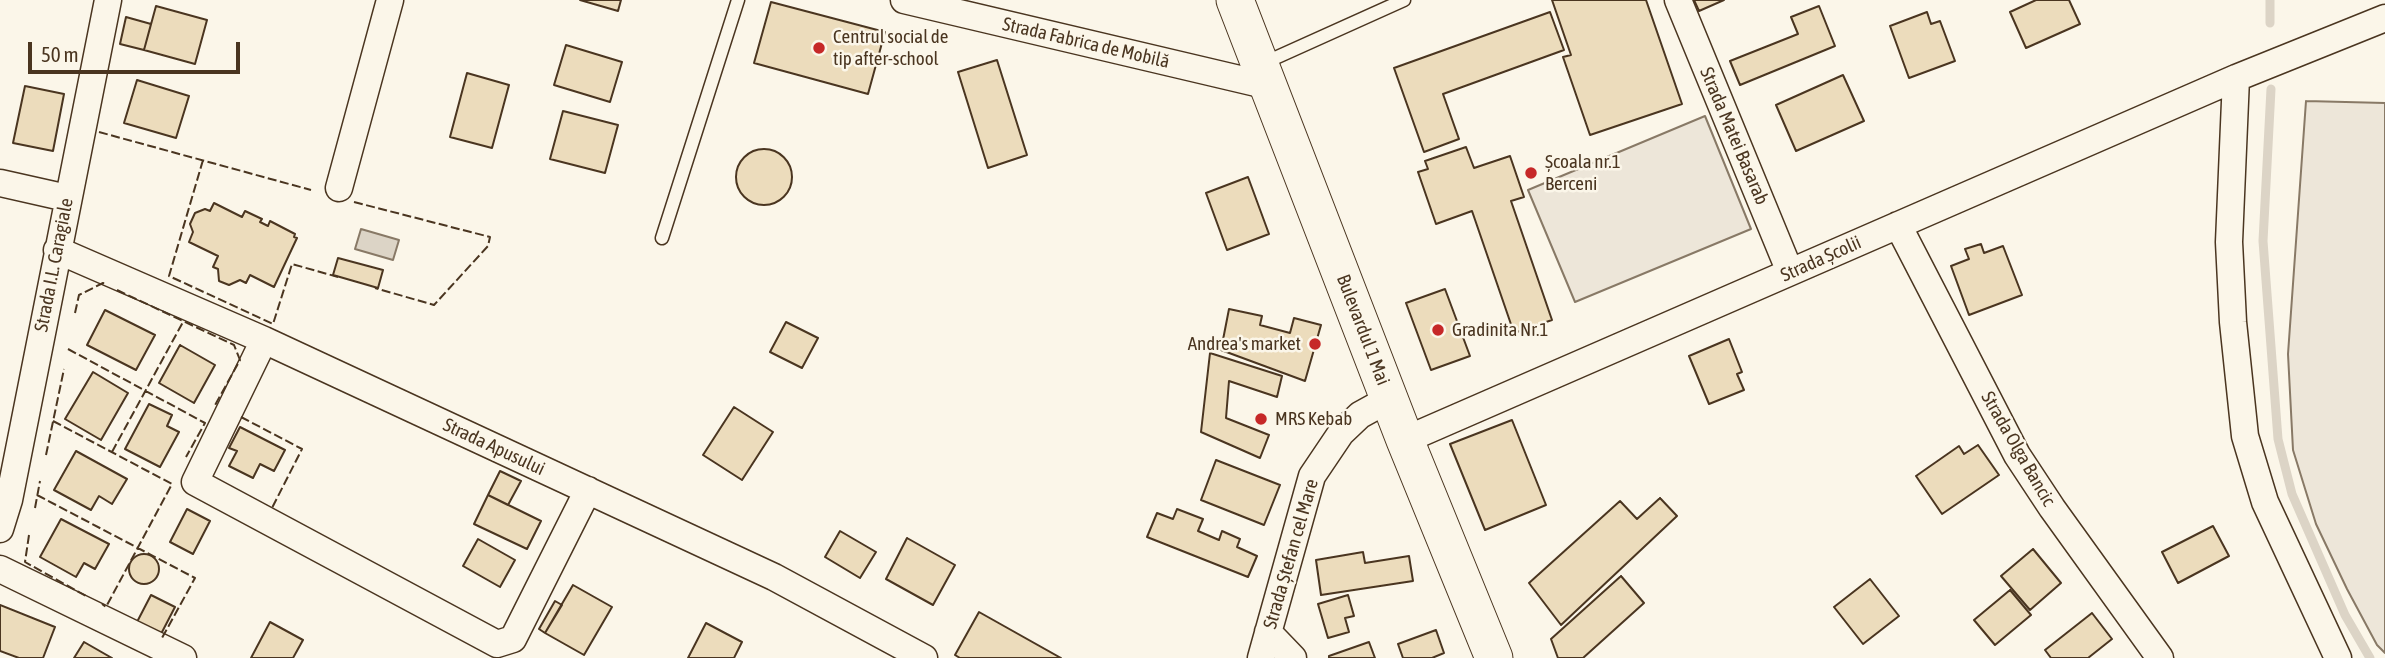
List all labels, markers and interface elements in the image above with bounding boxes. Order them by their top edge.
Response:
street label: Strada Fabrica de Mobilă [1000,13,1172,73]
place label: Centrul social de tip after-school [833,26,948,70]
scale bar [32,28,243,72]
marker: Centrul social de tip after-school [811,40,827,56]
text: 50 m [41,42,79,66]
street label: Strada Matei Basarab [1695,64,1773,208]
place label: Școala nr.1 Berceni [1545,151,1621,195]
marker: Școala nr.1 Berceni [1523,165,1539,181]
street label: Strada I.L. Caragiale [30,196,78,334]
street label: Strada Școlii [1777,231,1865,287]
street label: Bulevardul 1 Mai [1331,271,1395,389]
place label: Gradinita Nr.1 [1452,319,1548,341]
marker: Gradinita Nr.1 [1430,322,1446,338]
place label: Andrea's market [1188,333,1301,355]
marker: Andrea's market [1307,336,1323,352]
street label: Strada Olga Bancic [1976,388,2060,510]
place label: MRS Kebab [1275,408,1352,430]
marker: MRS Kebab [1253,411,1269,427]
street label: Strada Apusului [439,413,549,481]
street label: Strada Ștefan cel Mare [1259,476,1323,632]

